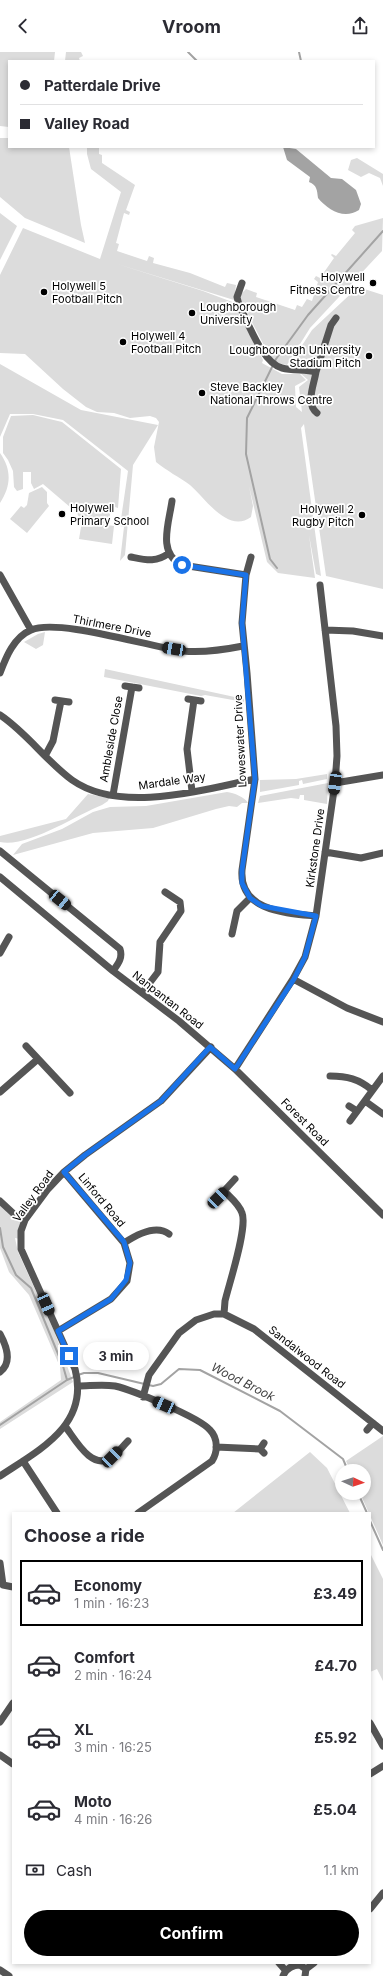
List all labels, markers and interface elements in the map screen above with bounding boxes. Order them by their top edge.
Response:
icon: back [12,15,34,37]
icon: share [349,15,371,37]
text: Vroom [162,16,221,37]
text: Patterdale Drive [44,76,161,95]
text: Valley Road [44,114,130,133]
place label: Holywell Fitness Centre [290,270,365,297]
marker: Holywell Fitness Centre [368,278,378,288]
place label: Holywell 5 Football Pitch [52,279,122,306]
marker: Holywell 5 Football Pitch [39,287,49,297]
place label: Loughborough University [200,300,276,327]
marker: Loughborough University [187,308,197,318]
place label: Holywell 4 Football Pitch [131,329,201,356]
marker: Holywell 4 Football Pitch [118,337,128,347]
place label: Loughborough University Stadium Pitch [229,343,361,370]
marker: Loughborough University Stadium Pitch [364,351,374,361]
place label: Steve Backley National Throws Centre [210,380,333,407]
marker: Steve Backley National Throws Centre [197,388,207,398]
place label: Holywell Primary School [70,501,149,528]
place label: Holywell 2 Rugby Pitch [292,502,354,529]
marker: Holywell Primary School [57,509,67,519]
marker: Holywell 2 Rugby Pitch [357,510,367,520]
route start [173,556,191,574]
street label: Thirlmere Drive [71,611,153,641]
car [161,641,187,657]
street label: Loweswater Drive [231,694,249,788]
street label: Ambleside Close [97,695,125,783]
street label: Mardale Way [138,769,206,793]
car [327,770,343,796]
street label: Kirkstone Drive [303,808,327,888]
car [47,888,73,912]
street label: Nanpantan Road [130,968,206,1032]
street label: Forest Road [278,1095,332,1149]
street label: Valley Road [10,1167,56,1225]
street label: Linford Road [75,1170,129,1230]
car [205,1185,231,1211]
car [36,1291,56,1317]
street label: Sandalwood Road [266,1323,348,1391]
callout: 3 min [83,1342,149,1370]
route end [60,1347,78,1365]
text: 3 min [99,1348,133,1364]
water label: Wood Brook [209,1359,278,1404]
car [151,1395,177,1415]
car [99,1444,125,1470]
north arrow [335,1464,371,1500]
map controls [335,1464,371,1500]
text: Choose a ride [24,1525,145,1546]
icon: car [26,1575,62,1611]
text: Economy [74,1576,142,1595]
text: £3.49 [313,1584,357,1603]
text: 1 min · 16:23 [74,1595,149,1611]
icon: car [26,1647,62,1683]
text: Comfort [74,1648,135,1667]
text: £4.70 [315,1656,357,1675]
text: 2 min · 16:24 [74,1667,152,1683]
icon: car [26,1719,62,1755]
text: XL [74,1720,94,1739]
text: £5.92 [314,1728,357,1747]
text: 3 min · 16:25 [74,1739,152,1755]
icon: car [26,1791,62,1827]
text: Moto [74,1792,112,1811]
text: £5.04 [313,1800,357,1819]
text: 4 min · 16:26 [74,1811,152,1827]
icon: cash [24,1859,46,1881]
text: Cash [56,1861,92,1880]
text: 1.1 km [324,1862,359,1878]
button: Confirm [24,1910,359,1956]

